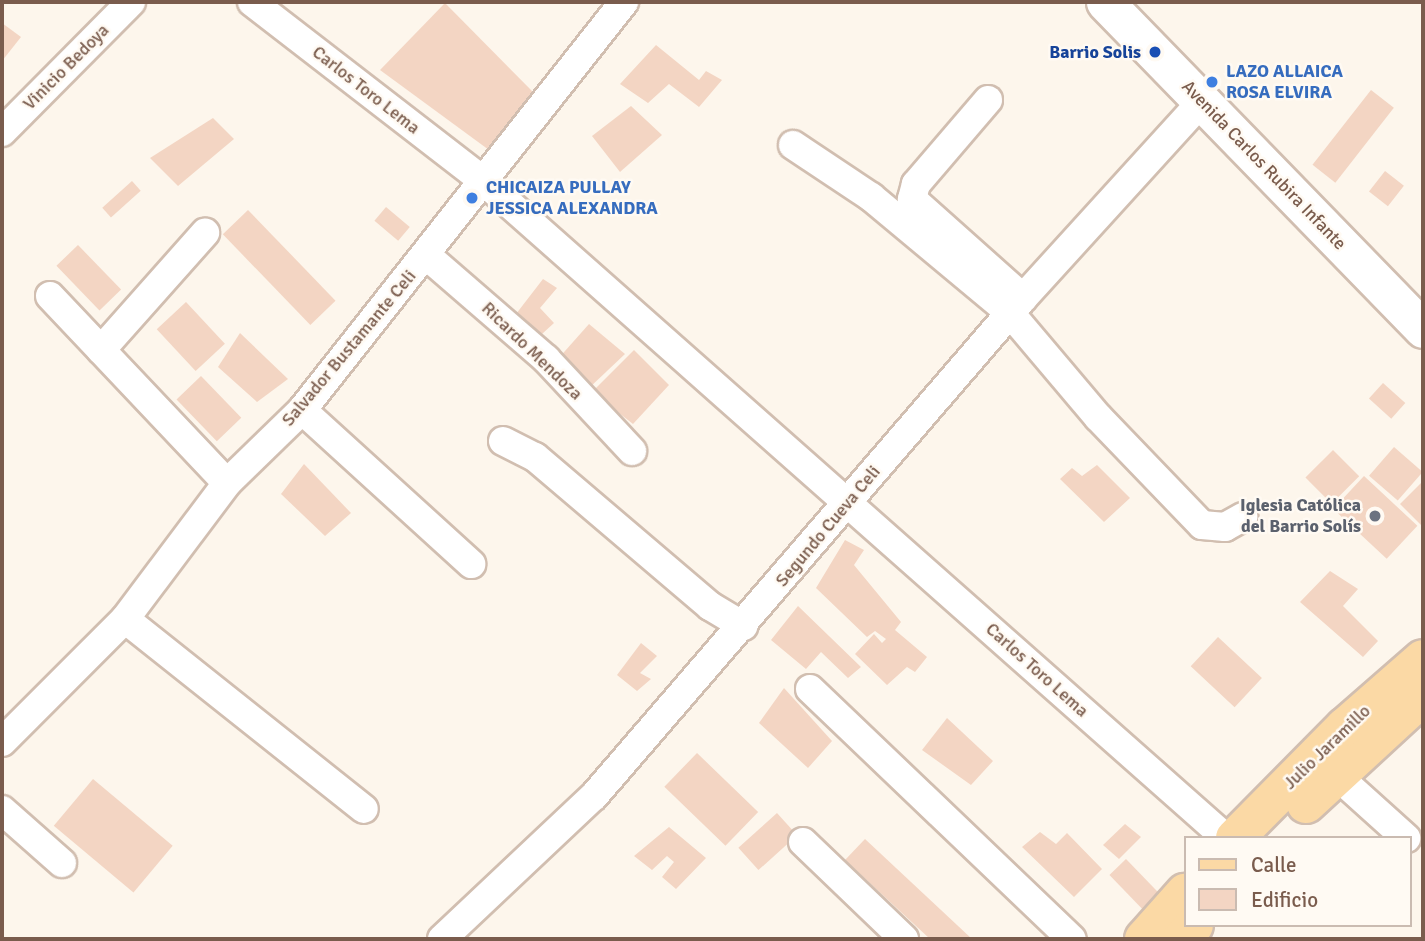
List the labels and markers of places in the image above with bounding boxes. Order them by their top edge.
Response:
place label: Barrio Solis [1049,41,1141,63]
marker: Barrio Solis [1147,44,1163,60]
place label: LAZO ALLAICA ROSA ELVIRA [1226,61,1343,104]
marker: LAZO ALLAICA ROSA ELVIRA [1204,74,1220,90]
place label: CHICAIZA PULLAY JESSICA ALEXANDRA [486,177,658,220]
marker: CHICAIZA PULLAY JESSICA ALEXANDRA [464,190,480,206]
place label: Iglesia Católica del Barrio Solís [1240,495,1361,538]
marker: Iglesia Católica del Barrio Solís [1367,508,1383,524]

